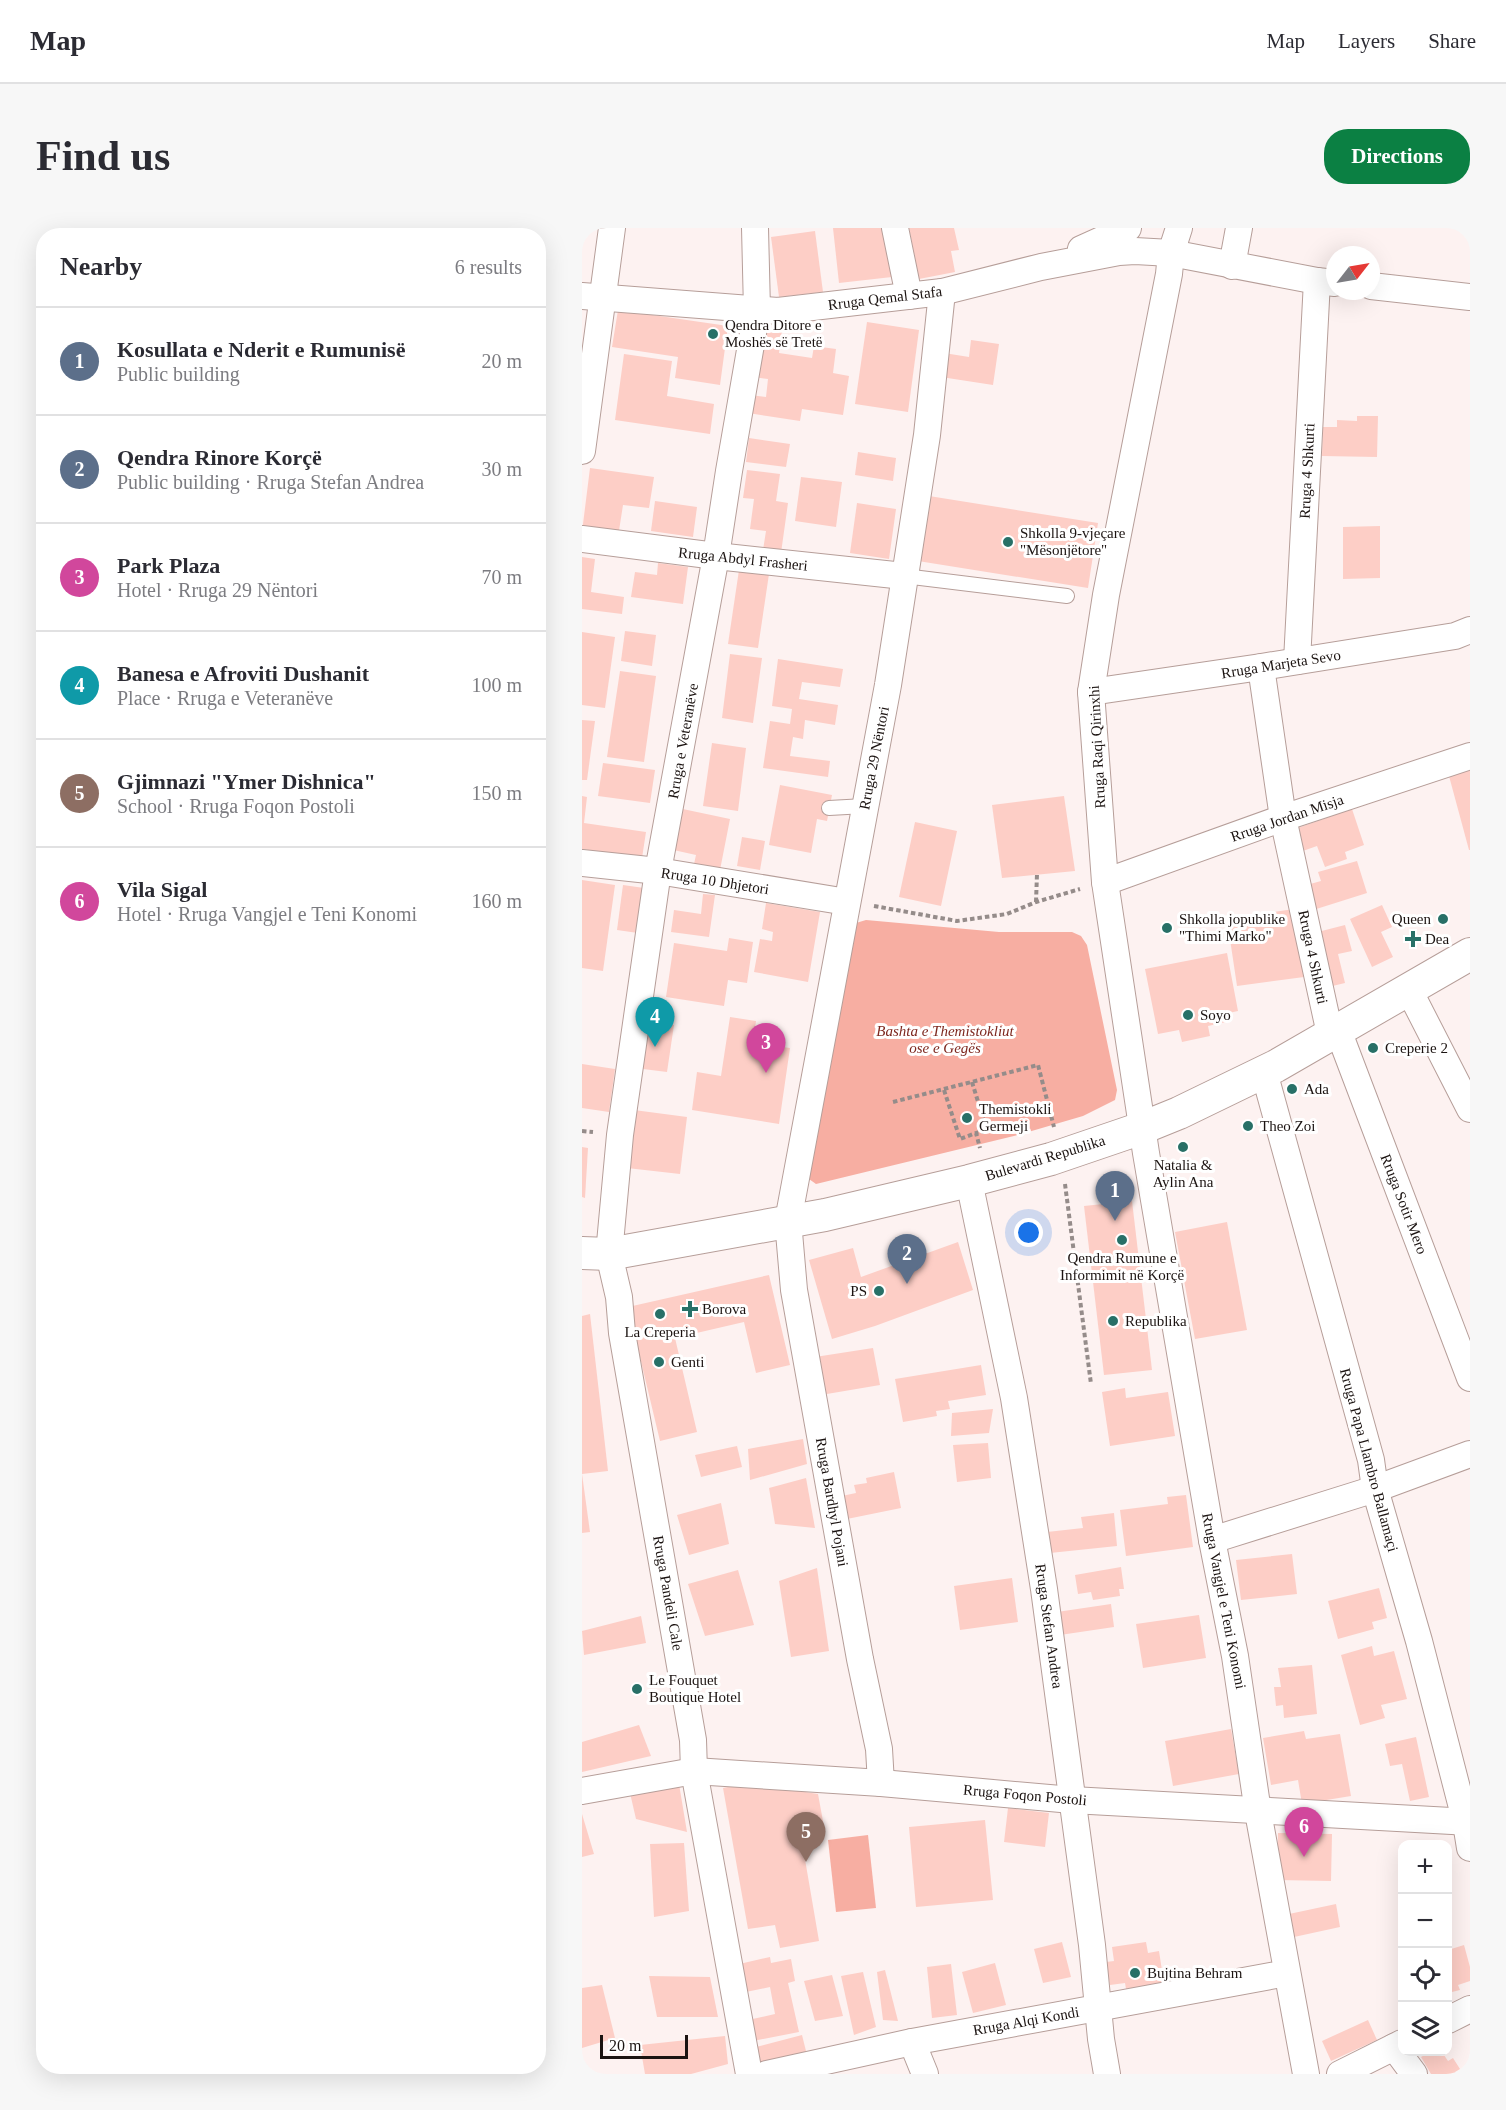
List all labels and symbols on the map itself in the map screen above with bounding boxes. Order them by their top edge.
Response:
north arrow [1326,246,1380,300]
street label: Rruga Qemal Stafa [827,283,943,313]
place label: Qendra Ditore e Moshës së Tretë [725,317,823,350]
marker: Qendra Ditore e Moshës së Tretë [706,327,720,341]
street label: Rruga 4 Shkurti [1297,423,1317,519]
place label: Shkolla 9-vjeçare "Mësonjëtore" [1020,525,1126,558]
marker: Shkolla 9-vjeçare "Mësonjëtore" [1001,535,1015,549]
street label: Rruga Abdyl Frasheri [678,544,808,574]
street label: Rruga Marjeta Sevo [1220,647,1342,681]
street label: Rruga e Veteranëve [665,682,701,800]
street label: Rruga Raqi Qirinxhi [1086,685,1108,809]
street label: Rruga 29 Nëntori [856,705,892,811]
street label: Rruga Jordan Misja [1228,791,1346,845]
street label: Rruga 10 Dhjetori [660,865,770,897]
street label: Rruga 4 Shkurti [1295,908,1331,1006]
place label: Shkolla jopublike "Thimi Marko" [1179,911,1286,944]
place label: Queen [1392,911,1431,927]
marker: Queen [1436,912,1450,926]
marker: Shkolla jopublike "Thimi Marko" [1160,921,1174,935]
place label: Dea [1425,931,1449,947]
marker: Dea [1406,932,1420,946]
pin: 4 [636,998,674,1047]
place label: Soyo [1200,1007,1231,1023]
marker: Soyo [1181,1008,1195,1022]
park label: Bashta e Themistokliut ose e Gegës [876,1023,1015,1056]
pin: 3 [746,1024,786,1073]
place label: Creperie 2 [1385,1040,1448,1056]
marker: Creperie 2 [1366,1041,1380,1055]
place label: Ada [1304,1081,1329,1097]
marker: Ada [1285,1082,1299,1096]
place label: Themistokli Germeji [979,1101,1052,1134]
marker: Themistokli Germeji [960,1111,974,1125]
place label: Theo Zoi [1260,1118,1315,1134]
marker: Theo Zoi [1241,1119,1255,1133]
street label: Bulevardi Republika [983,1132,1107,1184]
marker: Natalia & Aylin Ana [1176,1140,1190,1154]
street label: Rruga Sotir Mero [1378,1152,1430,1256]
place label: Natalia & Aylin Ana [1153,1157,1214,1190]
pin: 1 [1096,1172,1134,1221]
your location [1014,1218,1043,1247]
marker: Qendra Rumune e Informimit në Korçë [1115,1233,1129,1247]
pin: 2 [888,1234,926,1284]
place label: Qendra Rumune e Informimit në Korçë [1060,1250,1184,1283]
place label: PS [850,1283,867,1299]
marker: PS [872,1284,886,1298]
place label: Borova [702,1301,747,1317]
marker: Borova [683,1302,697,1316]
marker: La Creperia [653,1307,667,1321]
place label: Republika [1125,1313,1187,1329]
marker: Republika [1106,1314,1120,1328]
place label: La Creperia [624,1324,696,1340]
place label: Genti [671,1354,704,1370]
marker: Genti [652,1355,666,1369]
street label: Rruga Papa Llambro Ballamaçi [1337,1366,1401,1554]
street label: Rruga Bardhyl Pojani [813,1436,851,1568]
street label: Rruga Vangjel e Teni Konomi [1199,1512,1249,1690]
street label: Rruga Pandeli Cale [650,1534,686,1652]
street label: Rruga Stefan Andrea [1032,1563,1066,1690]
place label: Le Fouquet Boutique Hotel [649,1672,741,1705]
marker: Le Fouquet Boutique Hotel [630,1682,644,1696]
street label: Rruga Foqon Postoli [962,1782,1088,1808]
pin: 6 [1284,1808,1324,1857]
pin: 5 [786,1812,826,1862]
place label: Bujtina Behram [1147,1965,1243,1981]
marker: Bujtina Behram [1128,1966,1142,1980]
street label: Rruga Alqi Kondi [972,2004,1080,2038]
scale bar [600,2032,688,2060]

